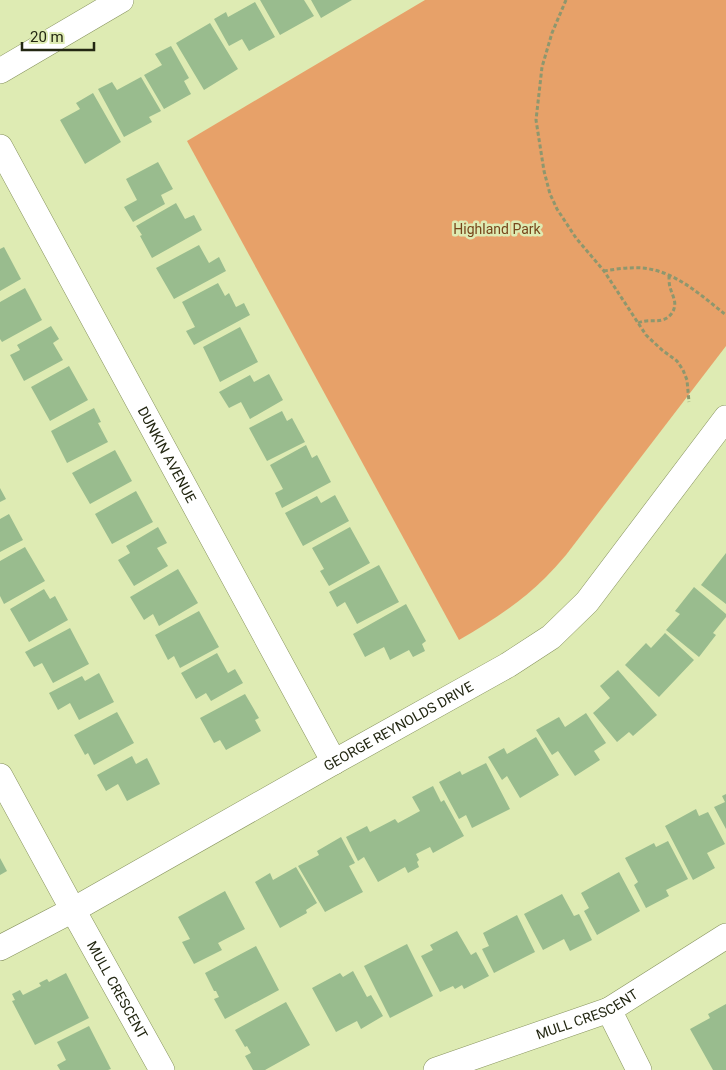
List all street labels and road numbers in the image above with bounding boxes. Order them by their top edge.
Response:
street label: DUNKIN AVENUE [135,404,200,505]
street label: GEORGE REYNOLDS DRIVE [321,678,476,774]
street label: MULL CRESCENT [84,938,151,1042]
street label: MULL CRESCENT [534,986,641,1043]

